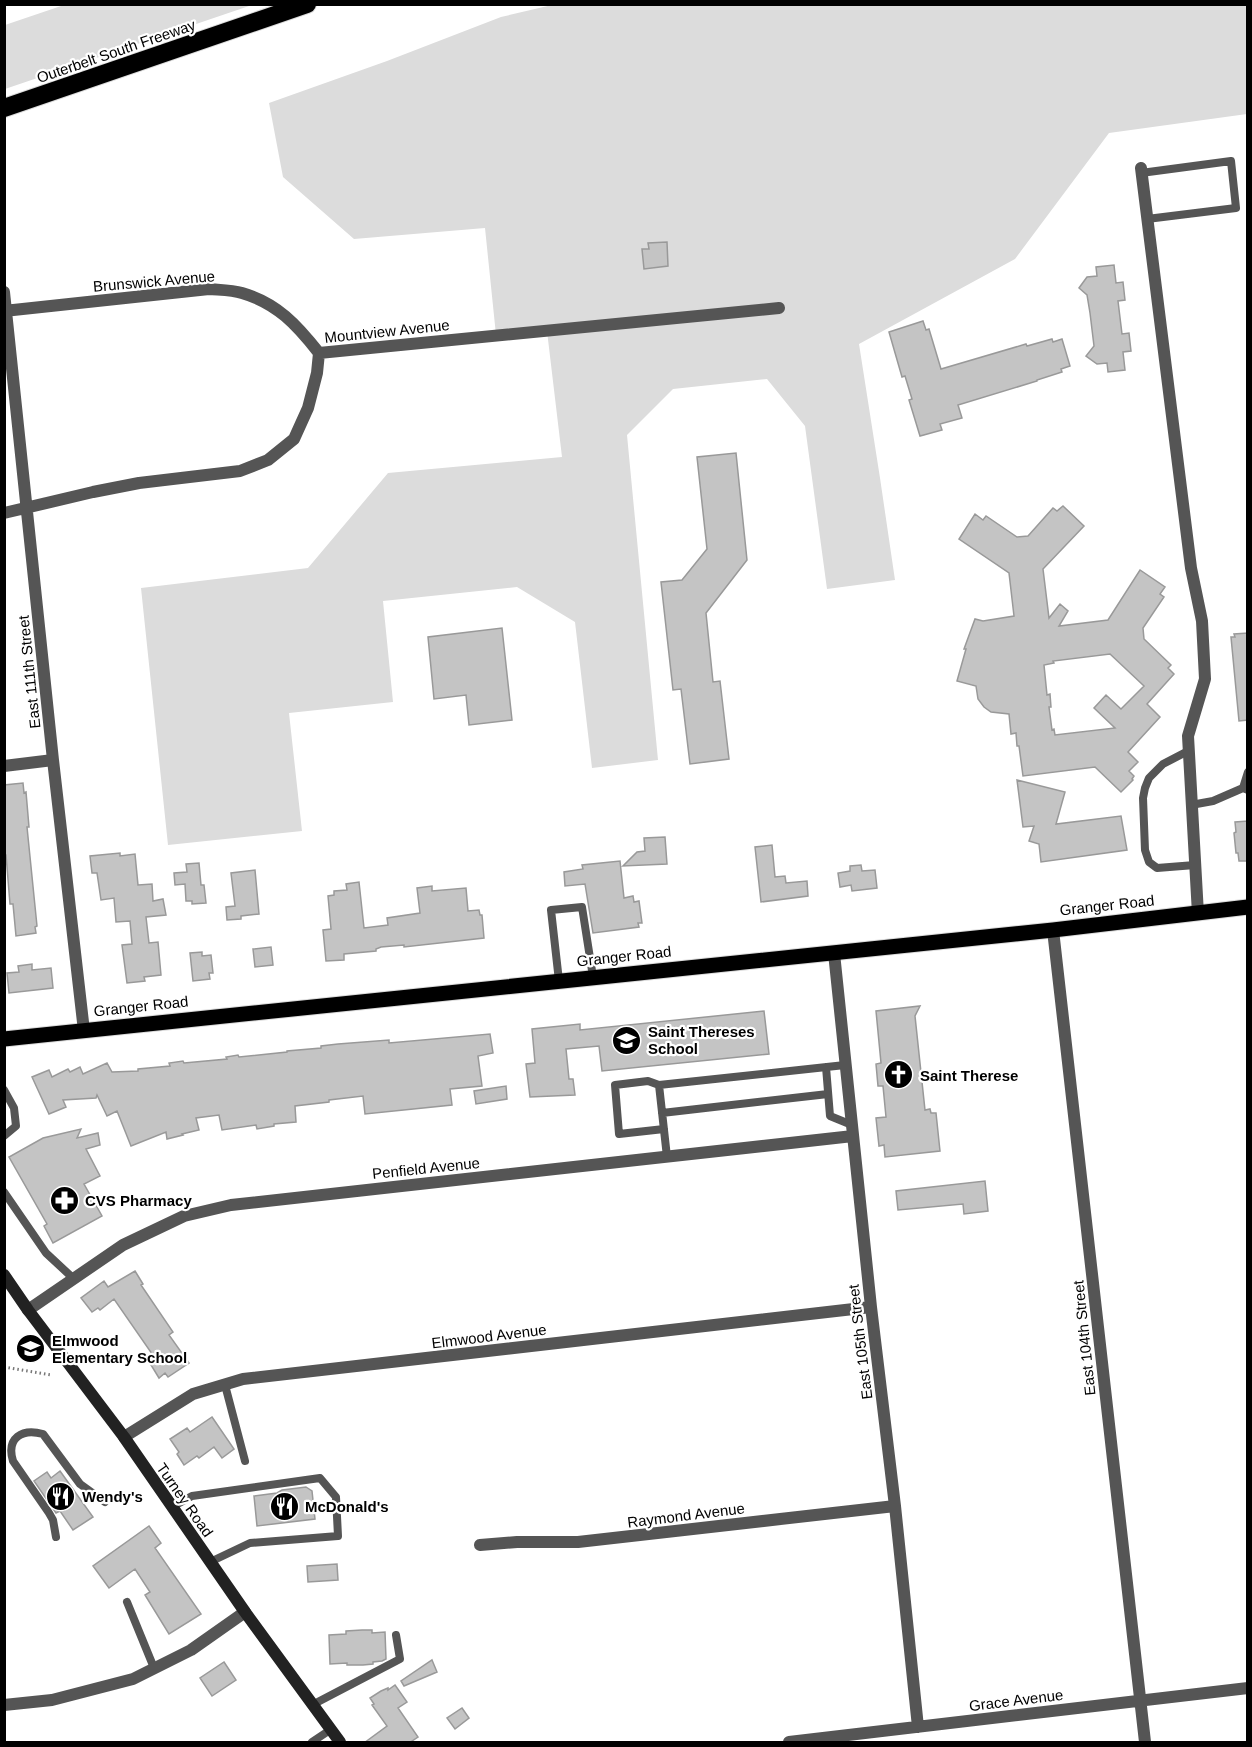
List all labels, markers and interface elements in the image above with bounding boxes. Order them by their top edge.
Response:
street label: Outerbelt South Freeway [34,16,198,86]
street label: Brunswick Avenue [92,267,216,295]
street label: Mountview Avenue [324,316,450,346]
street label: East 111th Street [15,614,43,729]
street label: Granger Road [1059,892,1155,918]
street label: Granger Road [576,943,672,969]
street label: Granger Road [93,993,189,1019]
place label: Saint Thereses School [648,1023,755,1057]
school or university icon: Saint Thereses School [611,1024,643,1056]
church icon: Saint Therese [883,1059,915,1091]
place label: Saint Therese [920,1067,1018,1084]
street label: Penfield Avenue [371,1154,481,1182]
pharmacy icon: CVS Pharmacy [48,1184,80,1216]
place label: CVS Pharmacy [85,1192,192,1209]
street label: East 104th Street [1069,1279,1099,1397]
street label: East 105th Street [844,1283,875,1401]
street label: Elmwood Avenue [431,1321,547,1351]
place label: Elmwood Elementary School [52,1332,187,1366]
school or university icon: Elmwood Elementary School [15,1333,47,1365]
street label: Turney Road [153,1460,217,1540]
restaurant icon: Wendy's [45,1480,77,1512]
place label: Wendy's [82,1488,143,1505]
restaurant icon: McDonald's [268,1490,300,1522]
place label: McDonald's [305,1498,389,1515]
street label: Raymond Avenue [626,1499,746,1531]
street label: Grace Avenue [968,1686,1064,1714]

